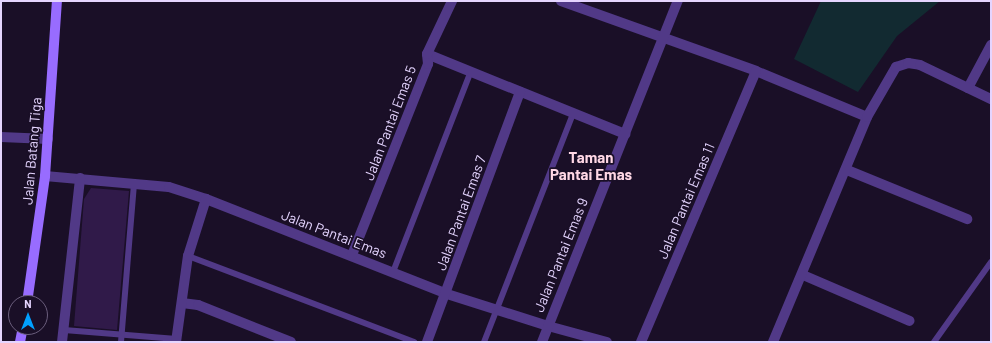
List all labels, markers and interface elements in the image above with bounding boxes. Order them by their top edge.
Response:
street label: Jalan Pantai Emas 5 [360,63,420,183]
street label: Jalan Batang Tiga [19,97,45,205]
street label: Jalan Pantai Emas 11 [654,141,718,261]
district label: Taman Pantai Emas [550,148,632,183]
street label: Jalan Pantai Emas 7 [432,153,490,273]
street label: Jalan Pantai Emas 9 [530,196,592,314]
street label: Jalan Pantai Emas [279,206,389,262]
north arrow [8,295,48,335]
text: N [24,297,32,310]

